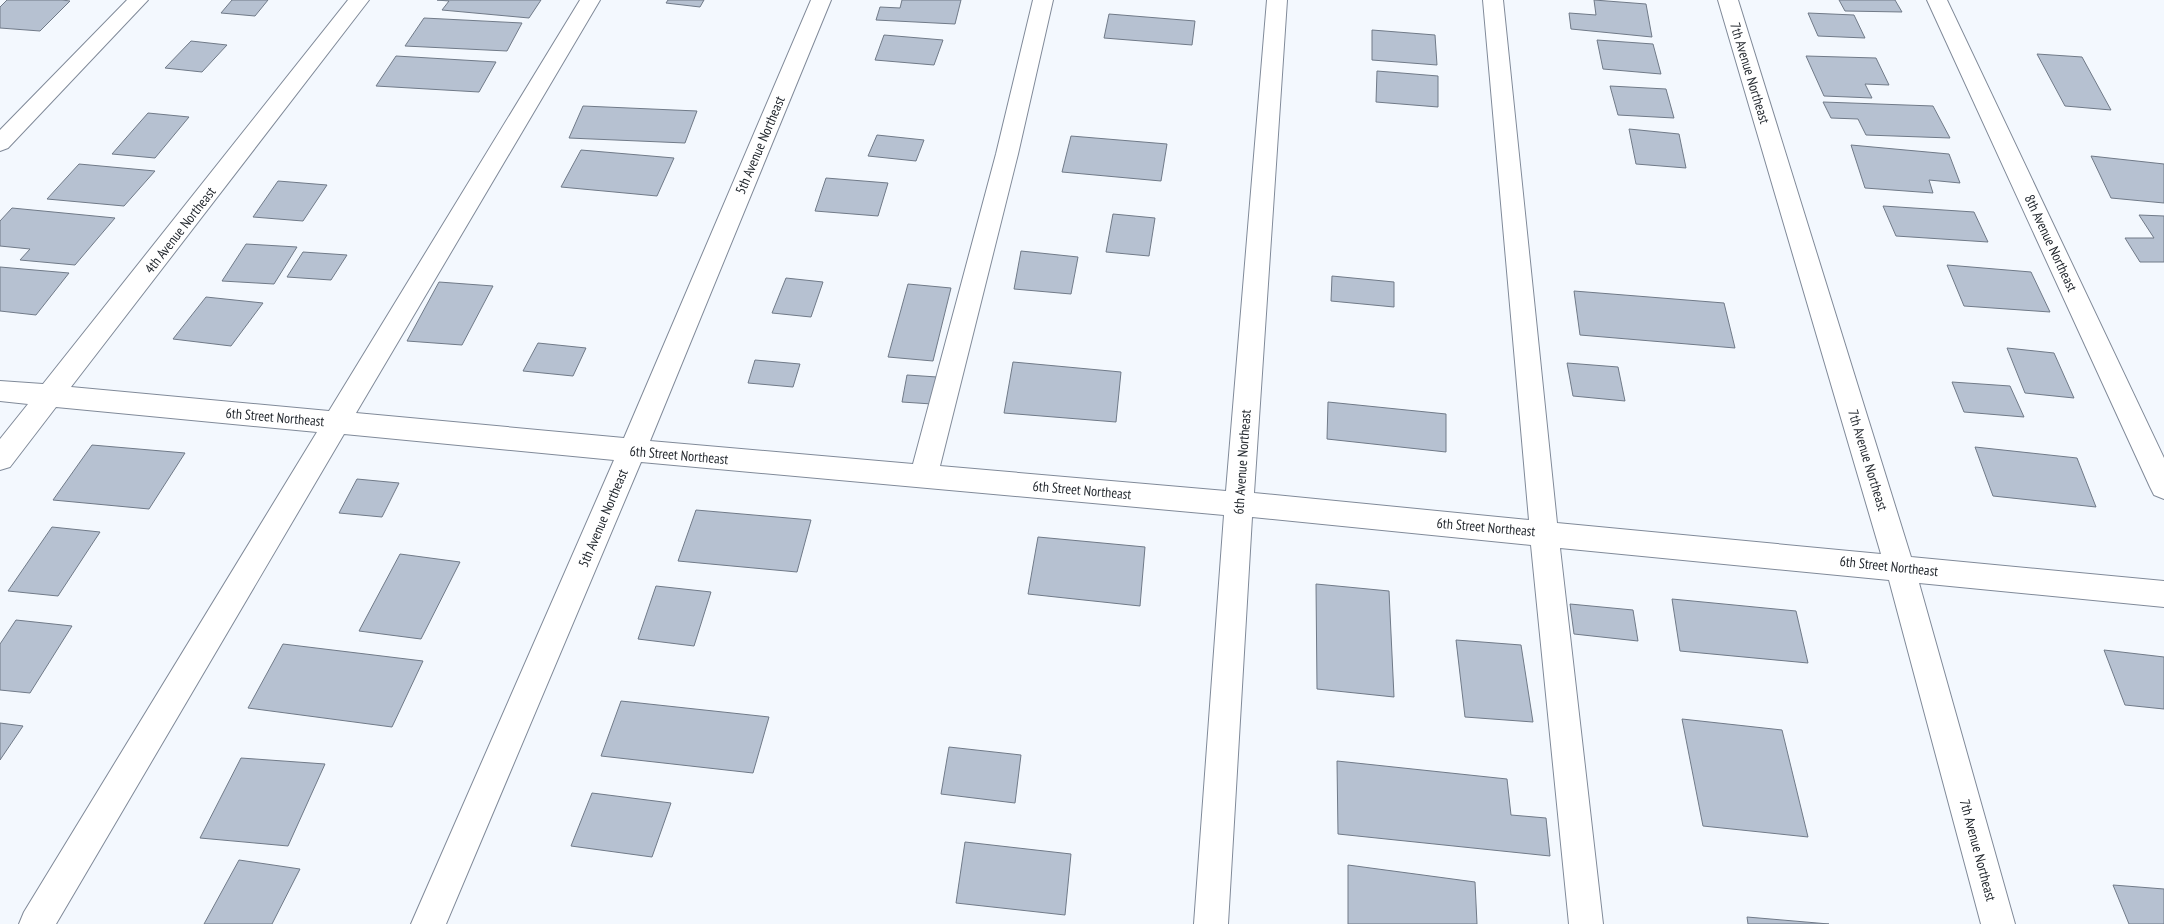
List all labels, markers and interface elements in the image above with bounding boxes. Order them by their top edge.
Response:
street label: 7th Avenue Northeast [1726,20,1774,126]
street label: 5th Avenue Northeast [731,93,789,197]
street label: 4th Avenue Northeast [141,183,220,277]
street label: 8th Avenue Northeast [2021,192,2081,295]
street label: 6th Street Northeast [225,404,325,430]
street label: 7th Avenue Northeast [1844,407,1892,513]
street label: 6th Avenue Northeast [1229,409,1255,515]
street label: 6th Street Northeast [629,442,729,468]
street label: 5th Avenue Northeast [574,466,632,570]
street label: 6th Street Northeast [1032,477,1132,503]
street label: 6th Street Northeast [1436,514,1536,540]
street label: 6th Street Northeast [1839,552,1939,580]
street label: 7th Avenue Northeast [1956,797,2000,903]

